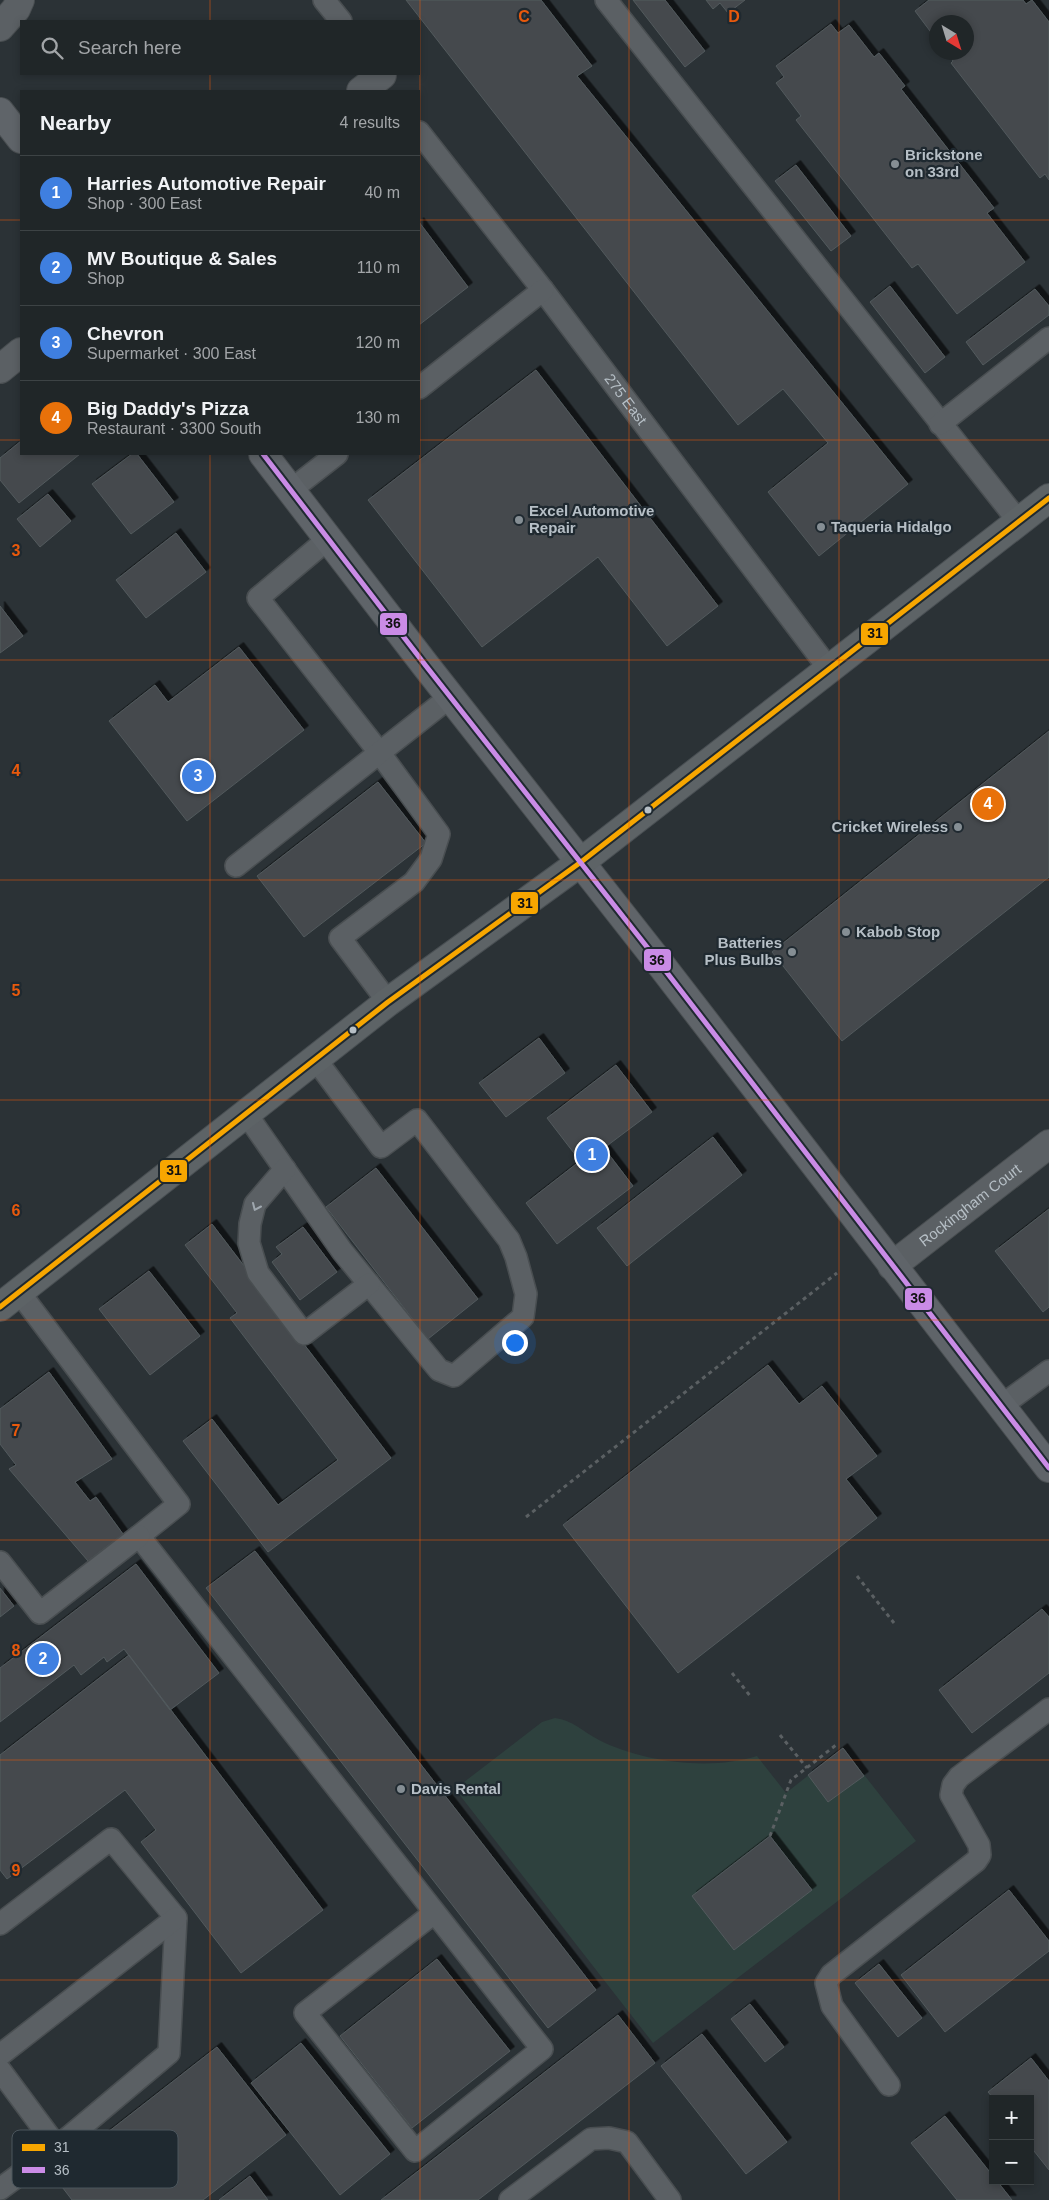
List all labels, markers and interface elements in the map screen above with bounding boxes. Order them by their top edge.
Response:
text: C [518,8,530,25]
text: D [728,8,740,25]
north arrow [929,15,974,60]
search box [20,20,420,75]
icon: search [38,34,66,62]
text: Search here [78,37,182,58]
text: Nearby [40,111,111,134]
text: 4 results [340,114,400,131]
place label: Brickstone on 33rd [905,146,983,180]
marker: Brickstone on 33rd [889,158,901,170]
text: Harries Automotive Repair [87,173,326,194]
text: 1 [52,184,60,201]
text: 40 m [364,184,400,201]
text: Shop · 300 East [87,195,202,212]
text: MV Boutique & Sales [87,248,277,269]
text: 2 [52,259,60,276]
text: 110 m [357,259,400,276]
text: Shop [87,270,124,287]
text: Chevron [87,323,164,344]
text: 3 [52,334,60,351]
text: 120 m [356,334,400,351]
text: Supermarket · 300 East [87,345,256,362]
street label: 275 East [601,370,651,429]
text: Big Daddy's Pizza [87,398,249,419]
text: 4 [52,409,60,426]
text: 130 m [356,409,400,426]
text: Restaurant · 3300 South [87,420,261,437]
place label: Excel Automotive Repair [529,502,654,536]
marker: Excel Automotive Repair [513,514,525,526]
place label: Taqueria Hidalgo [831,518,952,535]
marker: Taqueria Hidalgo [815,521,827,533]
text: 3 [12,542,21,559]
line badge: 36 [379,612,408,636]
text: 36 [385,615,401,631]
line badge: 31 [860,622,889,646]
text: 31 [867,625,883,641]
pin: 3 [182,757,214,795]
text: 4 [12,762,21,779]
pin: 4 [972,785,1004,823]
unlabelled marker [643,805,653,815]
place label: Cricket Wireless [831,818,948,835]
marker: Cricket Wireless [952,821,964,833]
line badge: 31 [510,891,539,915]
text: 31 [517,895,533,911]
place label: Kabob Stop [856,923,940,940]
marker: Kabob Stop [840,926,852,938]
place label: Batteries Plus Bulbs [704,934,782,968]
marker: Batteries Plus Bulbs [786,946,798,958]
line badge: 36 [643,948,672,972]
text: 36 [649,952,665,968]
text: 5 [12,982,21,999]
unlabelled marker [348,1025,358,1035]
pin: 1 [576,1136,608,1174]
line badge: 31 [159,1159,188,1183]
street label: Rockingham Court [916,1160,1025,1250]
text: 31 [166,1162,182,1178]
text: 6 [12,1202,21,1219]
one-way arrow [252,1202,262,1211]
line badge: 36 [904,1287,933,1311]
text: 36 [910,1290,926,1306]
your location [502,1330,528,1356]
text: 7 [12,1422,21,1439]
pin: 2 [27,1640,59,1678]
text: 8 [12,1642,21,1659]
place label: Davis Rental [411,1780,501,1797]
marker: Davis Rental [395,1783,407,1795]
text: 9 [12,1862,21,1879]
map controls [989,2095,1034,2185]
button: + [989,2095,1034,2140]
legend [12,2130,178,2188]
text: 31 [54,2139,70,2155]
button: − [989,2140,1034,2185]
text: 36 [54,2162,70,2178]

